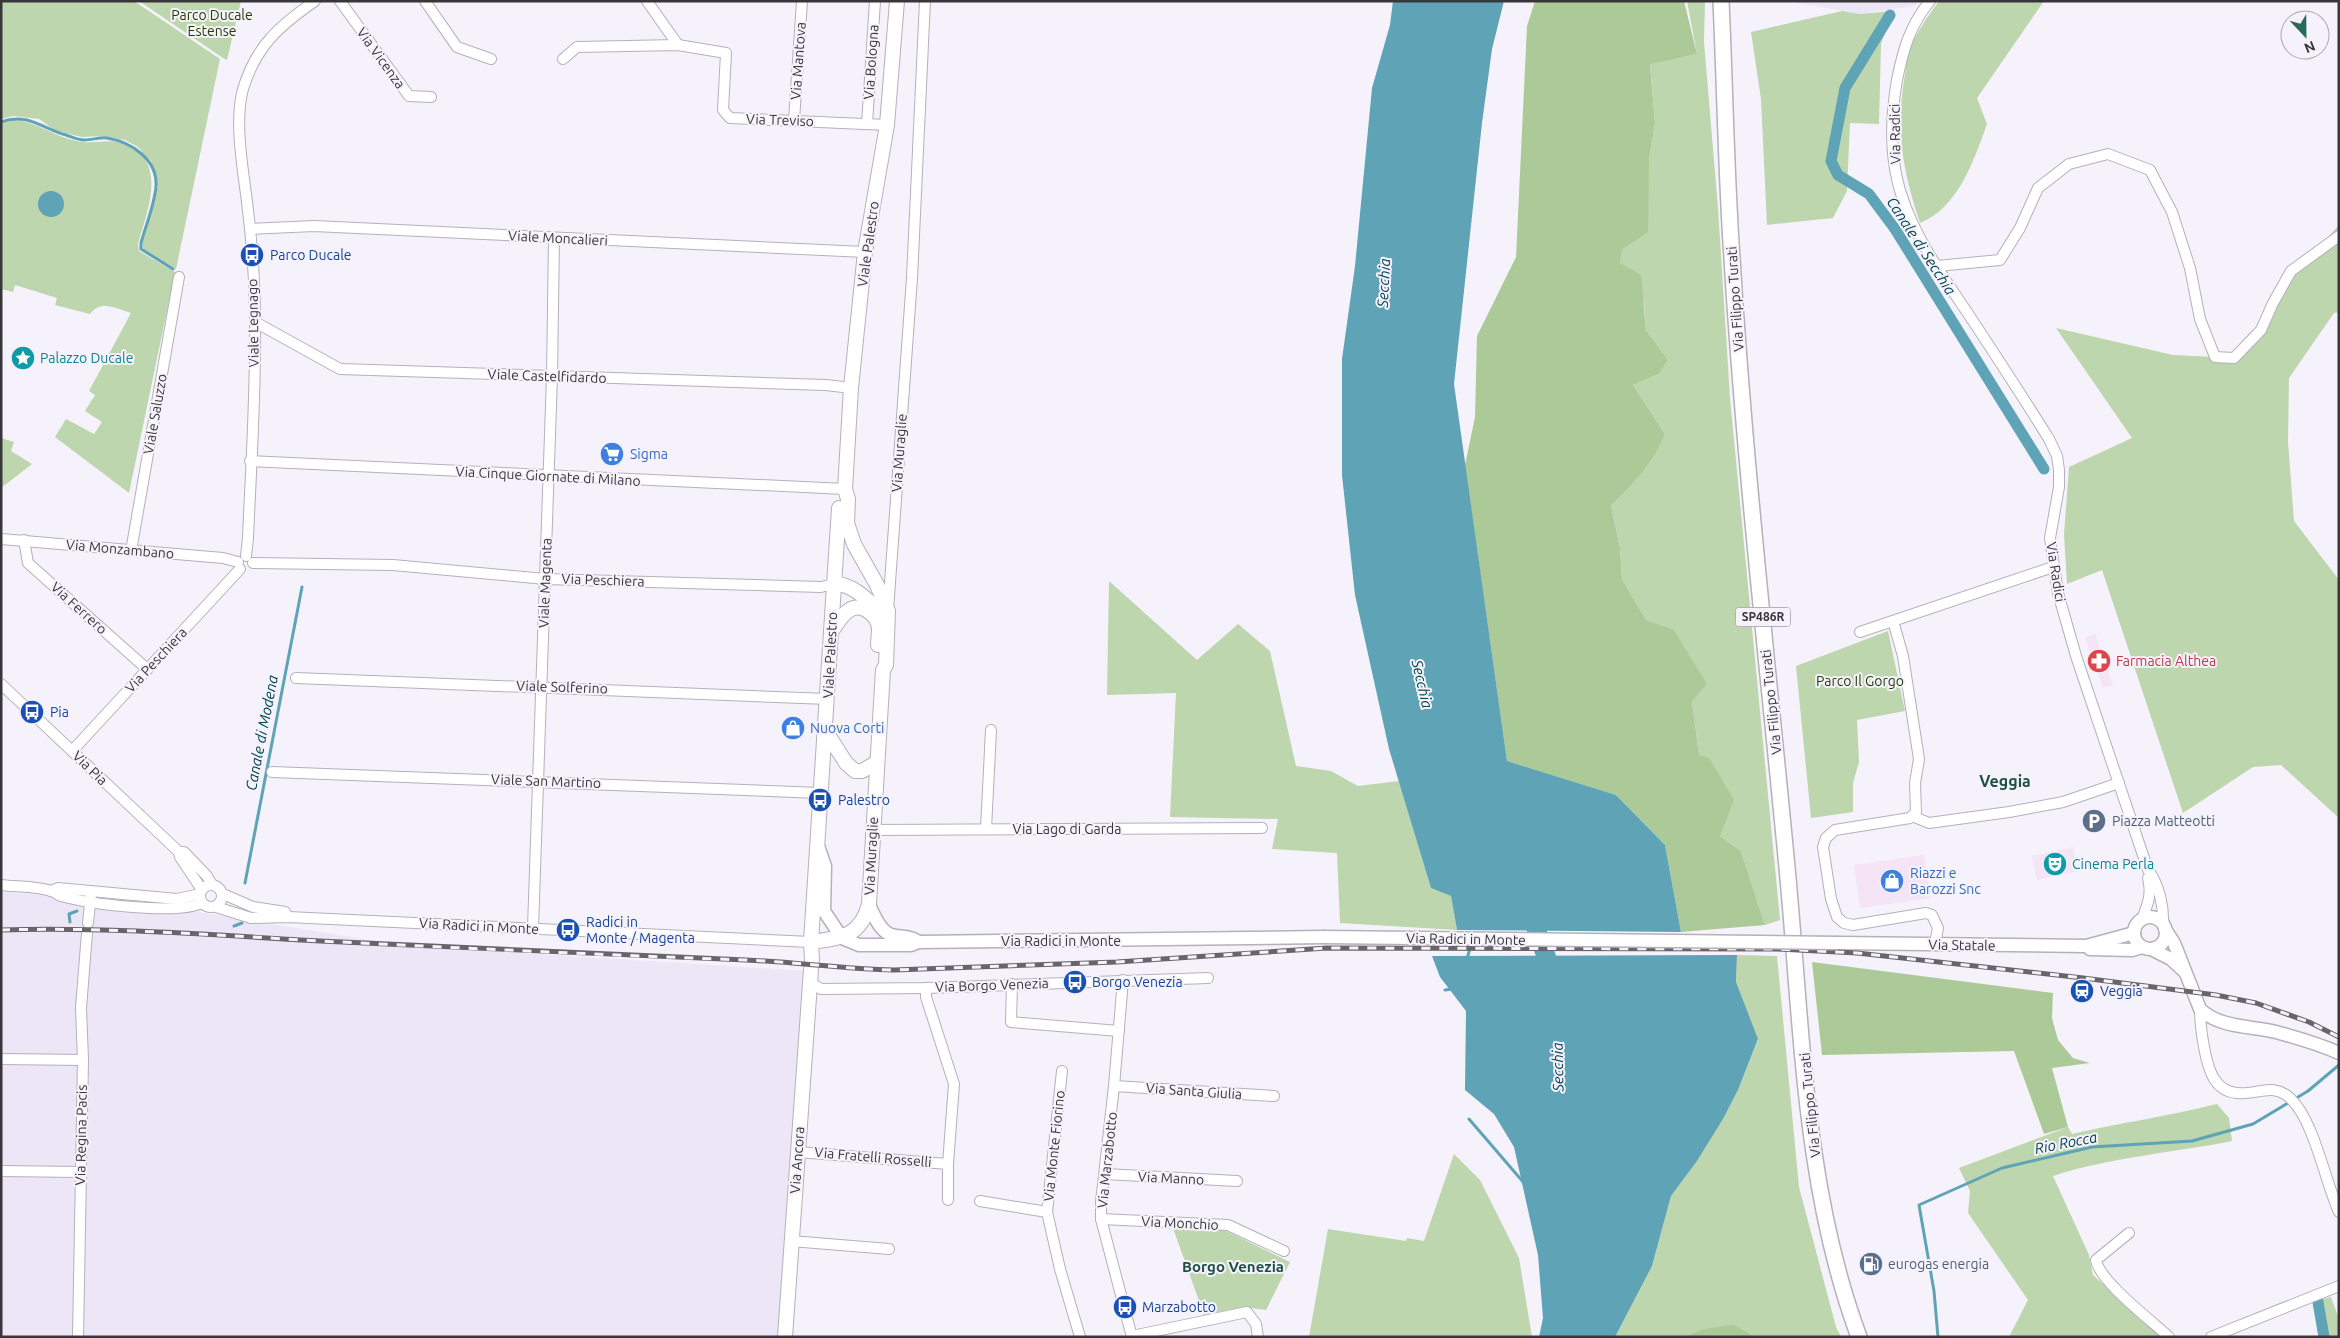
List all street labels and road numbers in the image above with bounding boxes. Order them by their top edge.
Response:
street label: Via Mantova [787,21,809,101]
street label: Via Vicenza [353,24,409,92]
street label: Via Bologna [860,24,882,100]
street label: Via Radici [1886,104,1904,164]
street label: Via Treviso [746,111,814,129]
street label: Viale Palestro [854,200,882,288]
street label: Viale Moncalieri [508,227,608,249]
street label: Via Filippo Turati [1723,246,1747,352]
street label: Viale Legnago [244,278,262,368]
street label: Viale Castelfidardo [487,366,607,386]
street label: Viale Saluzzo [140,372,170,456]
street label: Via Muraglie [888,413,910,493]
street label: Via Cinque Giornate di Milano [455,463,641,489]
street label: Via Monzambano [65,536,175,562]
street label: Viale Magenta [535,538,555,628]
street label: Via Radici [2043,541,2069,603]
street label: Via Peschiera [561,571,645,589]
street label: Via Ferrero [48,579,110,637]
road number: SP486R [1736,608,1790,626]
street label: Viale Palestro [820,611,840,699]
street label: Via Peschiera [122,624,190,696]
street label: Via Filippo Turati [1758,649,1784,755]
street label: Viale Solferino [516,677,608,697]
street label: Via Pia [69,748,111,788]
street label: Viale San Martino [491,771,601,791]
street label: Via Muraglie [861,816,881,896]
street label: Via Lago di Garda [1013,821,1121,837]
street label: Via Radici in Monte [419,915,539,937]
street label: Via Radici in Monte [1406,930,1526,948]
street label: Via Radici in Monte [1001,933,1121,949]
street label: Via Statale [1928,936,1996,954]
street label: Via Borgo Venezia [935,975,1049,995]
street label: Via Filippo Turati [1797,1052,1823,1158]
street label: Via Santa Giulia [1145,1080,1243,1102]
street label: Via Regina Pacis [72,1084,90,1186]
street label: Via Monte Fiorino [1040,1090,1068,1202]
street label: Via Marzabotto [1094,1111,1120,1209]
street label: Via Ancora [787,1126,807,1194]
street label: Via Fratelli Rosselli [814,1144,932,1170]
street label: Via Manno [1137,1168,1205,1188]
street label: Via Monchio [1141,1213,1219,1233]

